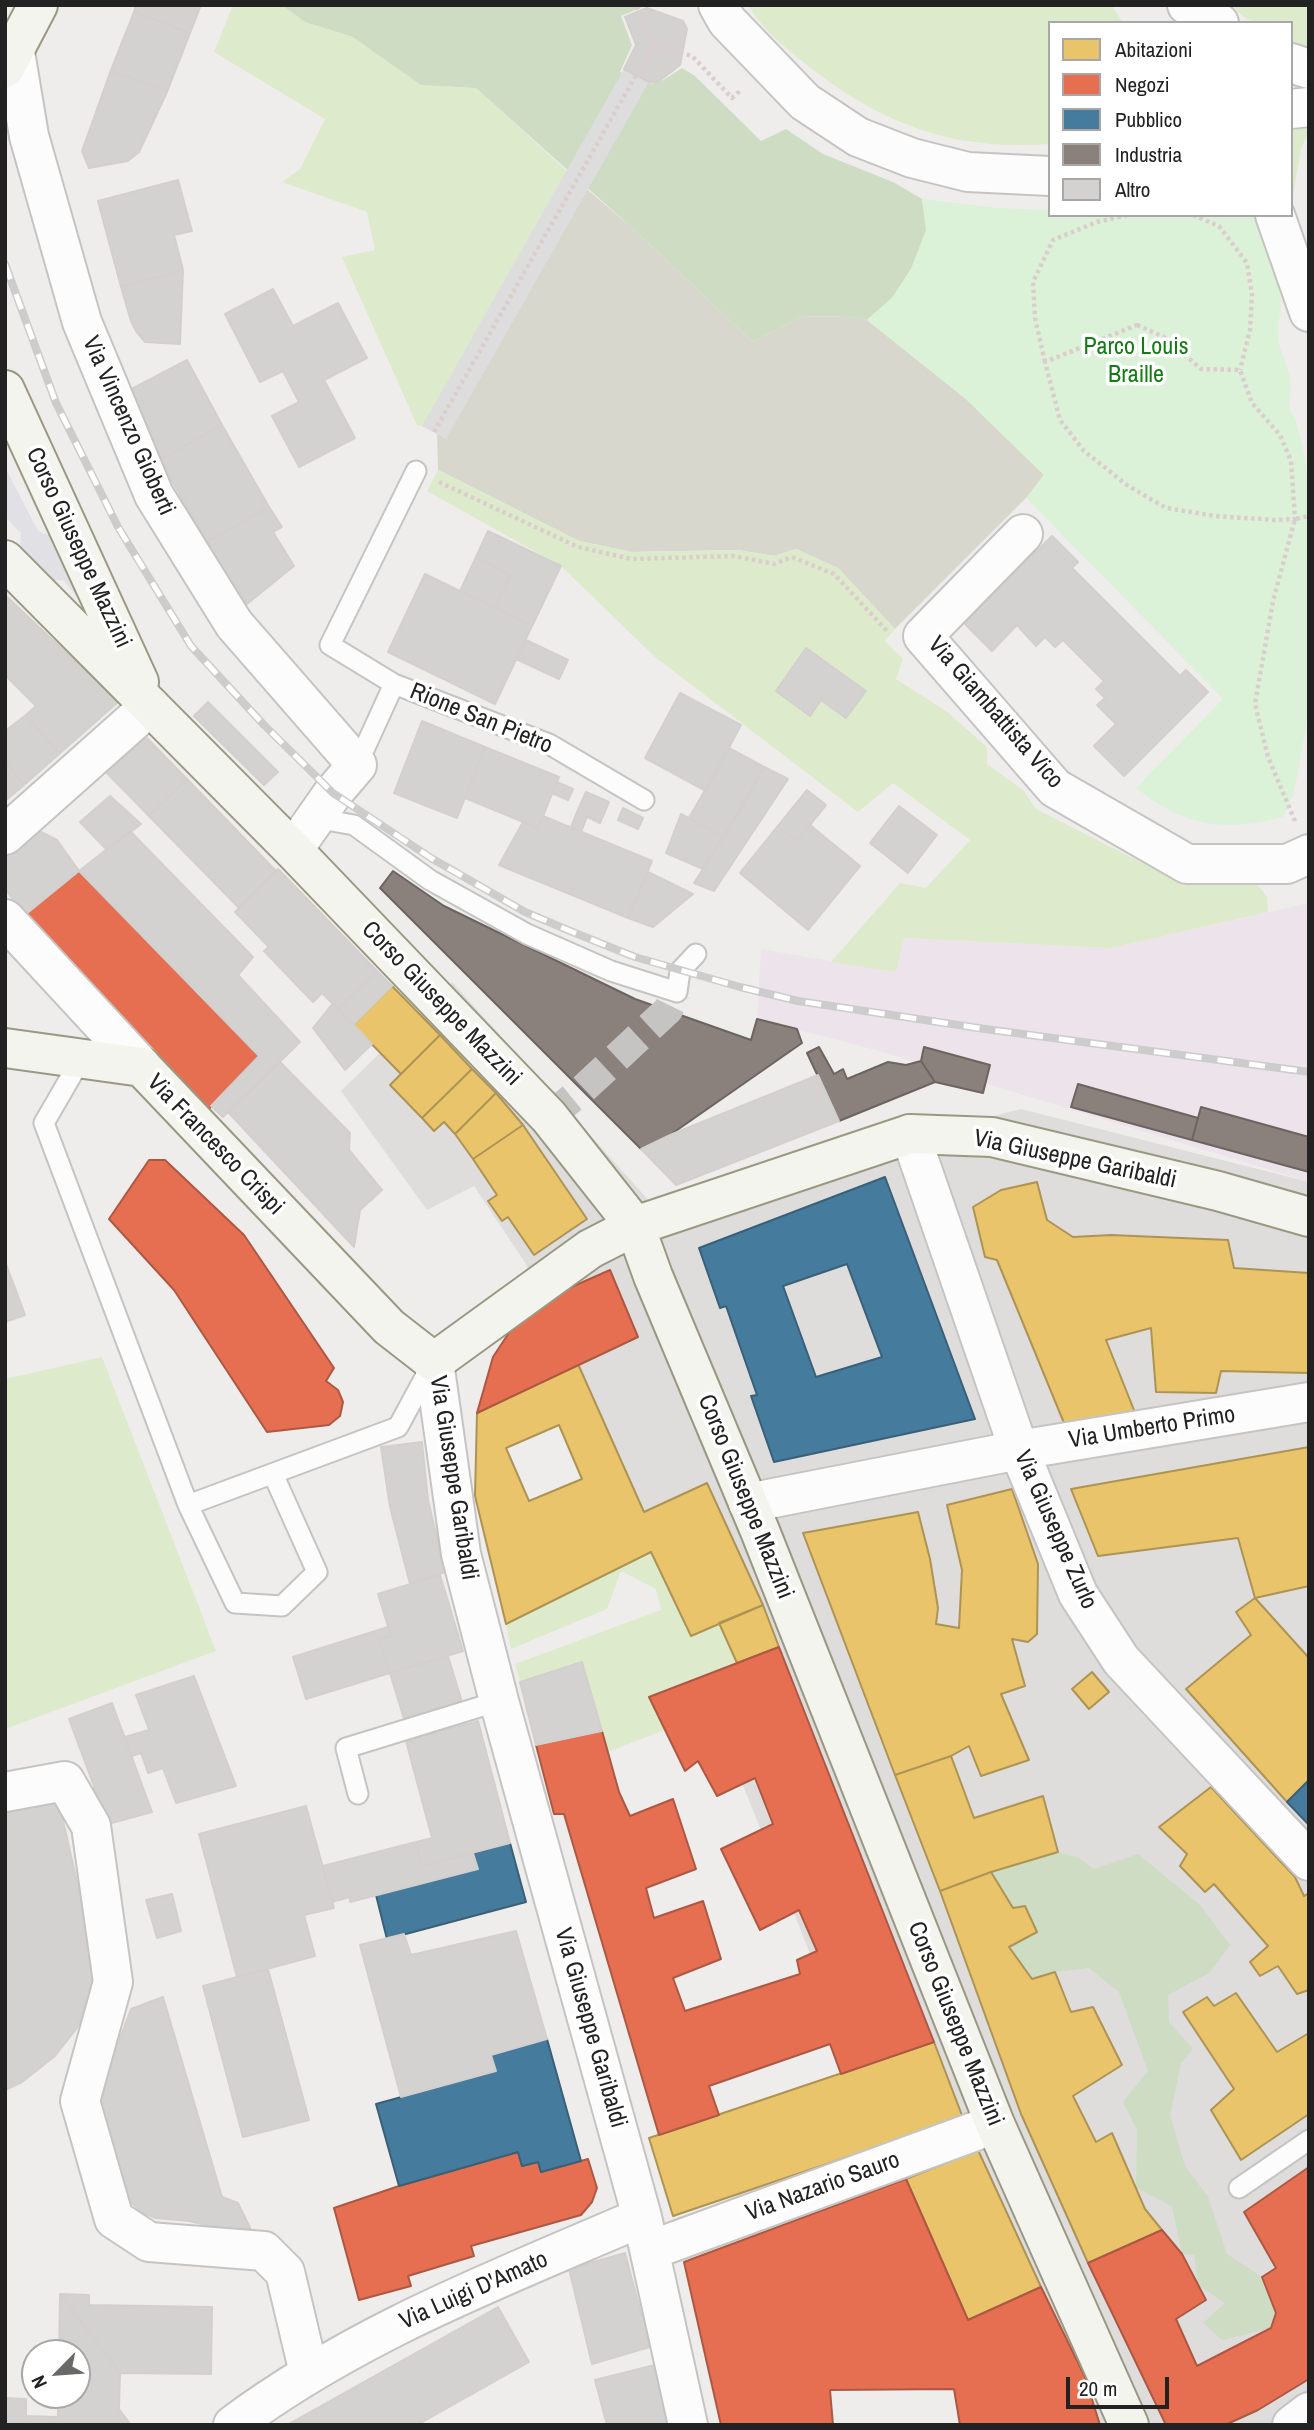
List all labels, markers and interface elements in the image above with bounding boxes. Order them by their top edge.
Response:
legend [1048,21,1293,217]
text: Abitazioni [1115,35,1193,64]
text: Negozi [1115,70,1170,99]
text: Pubblico [1115,105,1182,134]
text: Industria [1115,140,1182,169]
text: Altro [1115,175,1150,204]
street label: Via Vincenzo Gioberti [76,332,180,520]
park label: Parco Louis Braille [1083,334,1189,390]
street label: Corso Giuseppe Mazzini [19,443,137,653]
street label: Via Giambattista Vico [921,631,1069,795]
street label: Rione San Pietro [406,677,556,761]
street label: Corso Giuseppe Mazzini [355,916,527,1092]
street label: Via Francesco Crispi [141,1069,289,1221]
street label: Via Giuseppe Garibaldi [971,1124,1179,1196]
street label: Via Giuseppe Garibaldi [423,1374,483,1582]
street label: Corso Giuseppe Mazzini [691,1391,799,1603]
street label: Via Umberto Primo [1067,1401,1237,1455]
street label: Via Giuseppe Zurlo [1007,1446,1103,1614]
street label: Corso Giuseppe Mazzini [901,1918,1009,2130]
street label: Via Giuseppe Garibaldi [548,1925,632,2131]
street label: Via Nazario Sauro [742,2146,904,2228]
street label: Via Luigi D'Amato [396,2246,552,2336]
north arrow [21,2339,91,2409]
scale bar [1069,2364,1172,2408]
text: N [25,2371,53,2393]
text: 20 m [1079,2374,1117,2403]

